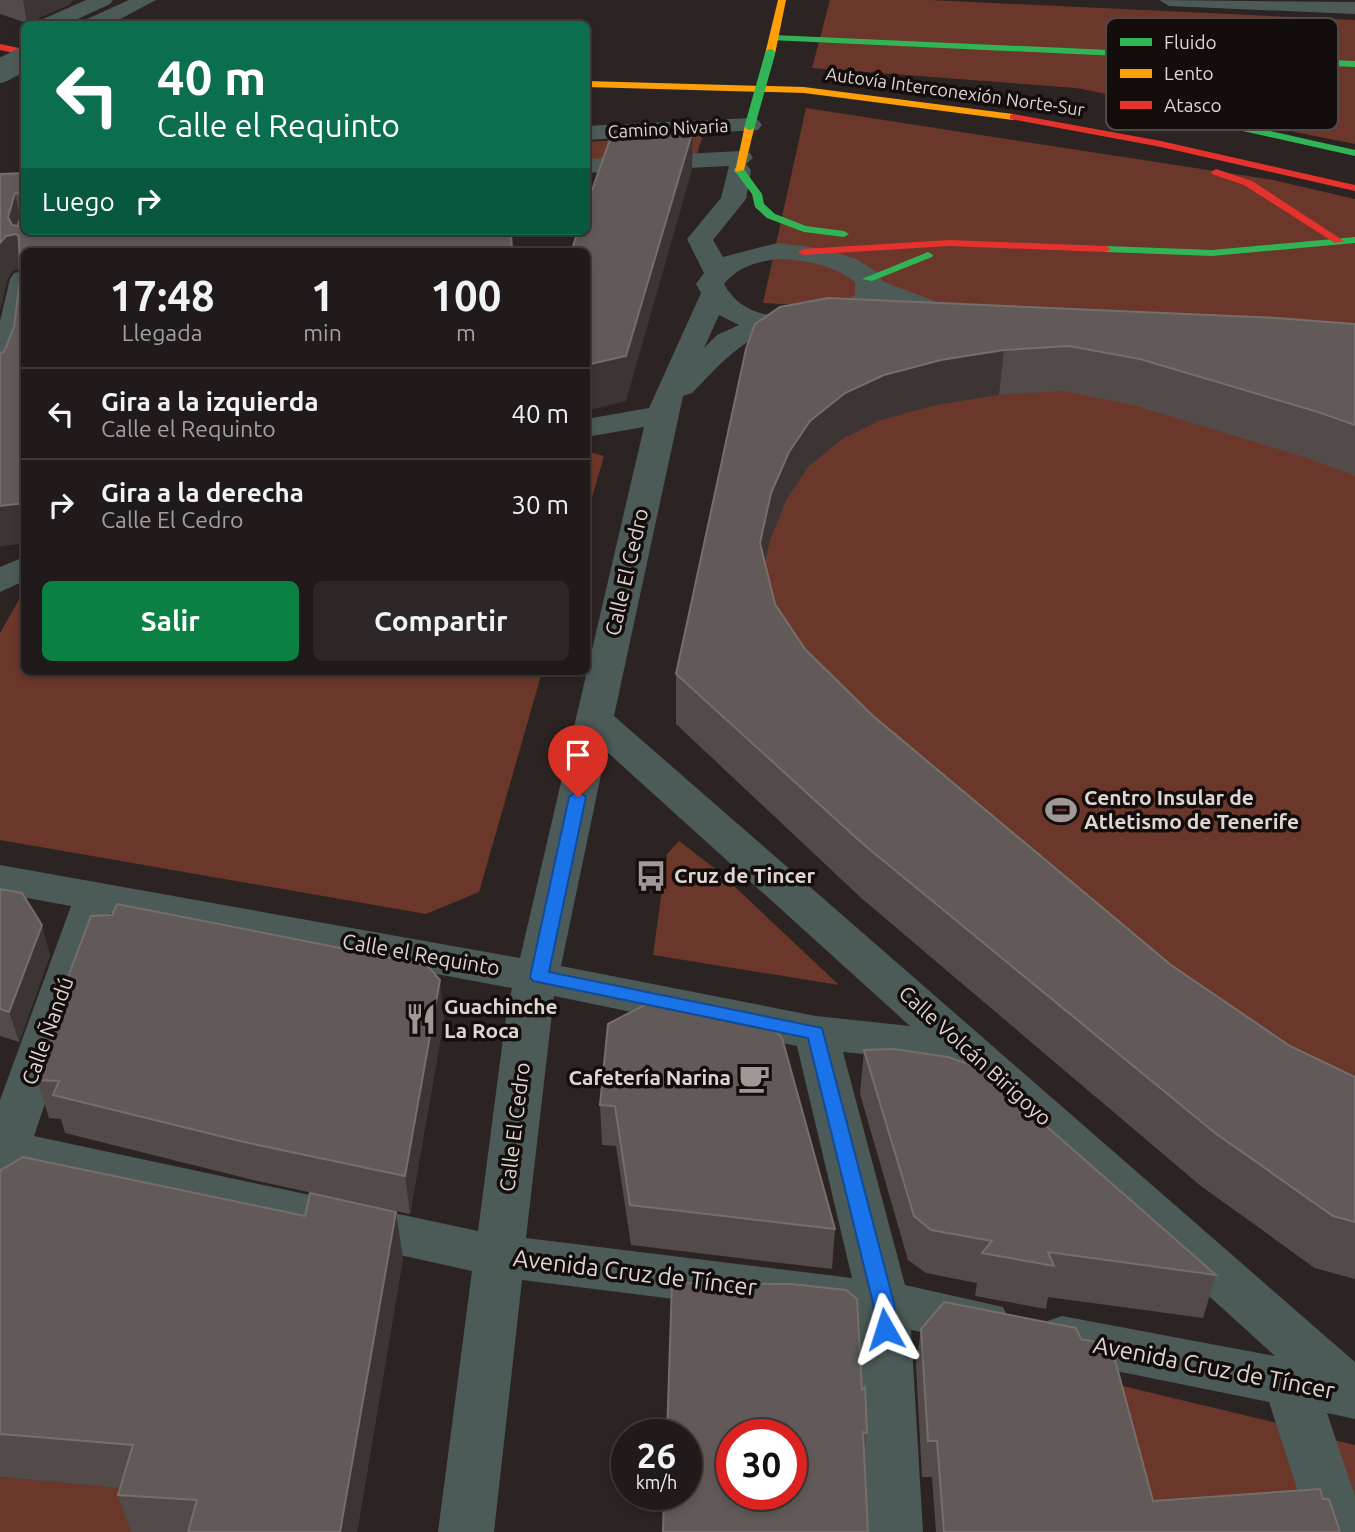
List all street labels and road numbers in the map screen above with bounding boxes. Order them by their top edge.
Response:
street label: Autovía Interconexión Norte-Sur [824,63,1086,119]
street label: Camino Nivaria [607,115,729,141]
street label: Calle El Cedro [600,506,652,638]
street label: Calle el Requinto [341,928,502,980]
street label: Calle Ñandú [16,973,78,1088]
street label: Calle Volcán Birigoyo [894,980,1057,1130]
street label: Calle El Cedro [494,1061,534,1193]
street label: Avenida Cruz de Tíncer [512,1244,758,1301]
street label: Avenida Cruz de Tíncer [1091,1331,1337,1404]

